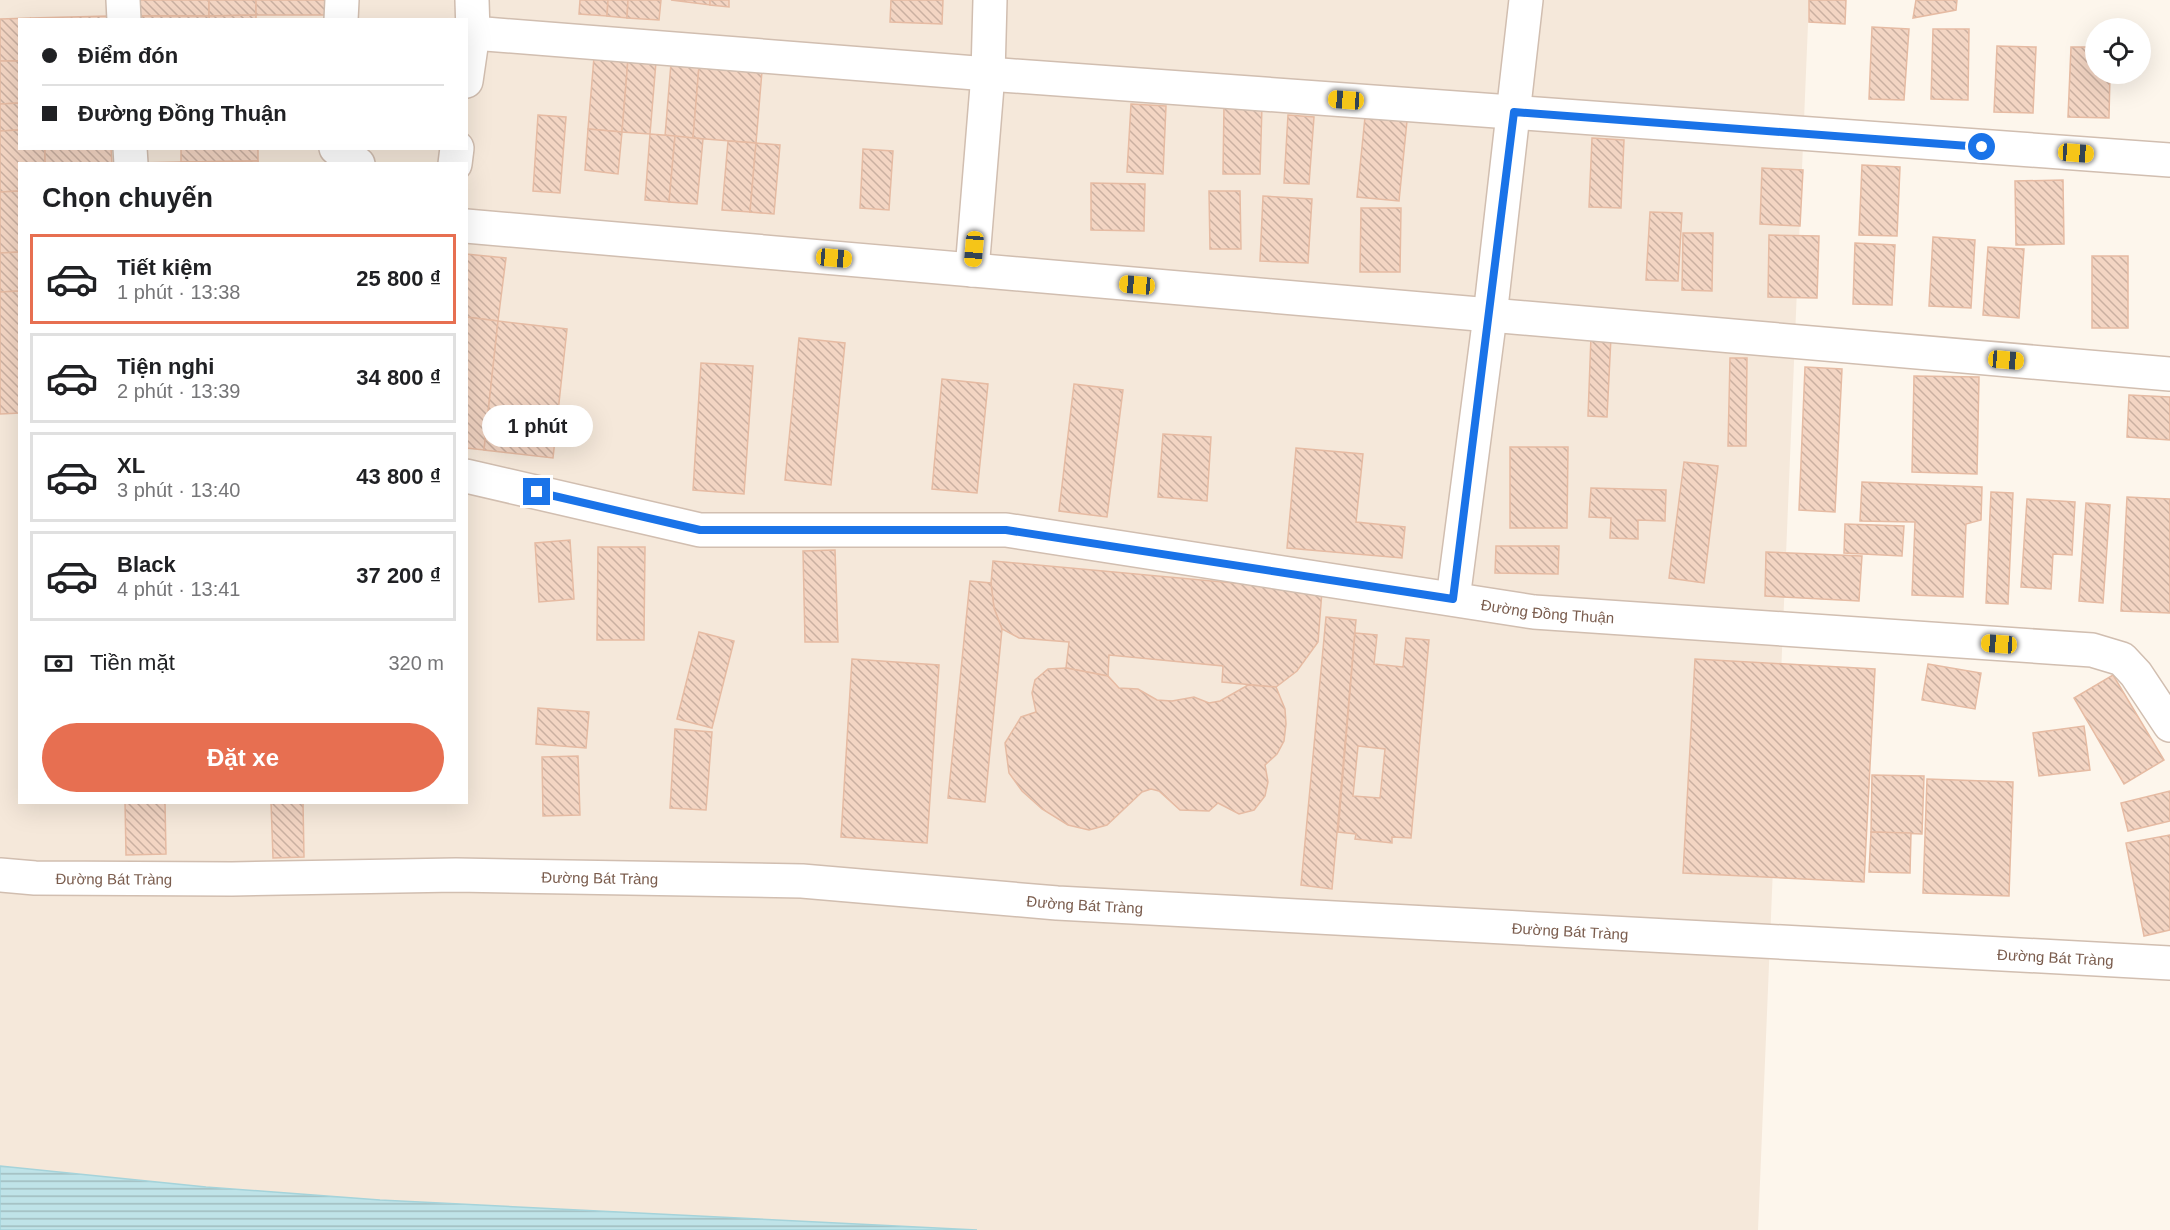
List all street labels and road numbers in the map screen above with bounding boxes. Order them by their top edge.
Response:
street label: Đường Đồng Thuận [1480,595,1615,626]
street label: Đường Bát Tràng [541,868,658,887]
street label: Đường Bát Tràng [55,870,172,887]
street label: Đường Bát Tràng [1026,892,1144,916]
street label: Đường Bát Tràng [1511,919,1629,942]
street label: Đường Bát Tràng [1997,945,2114,968]

